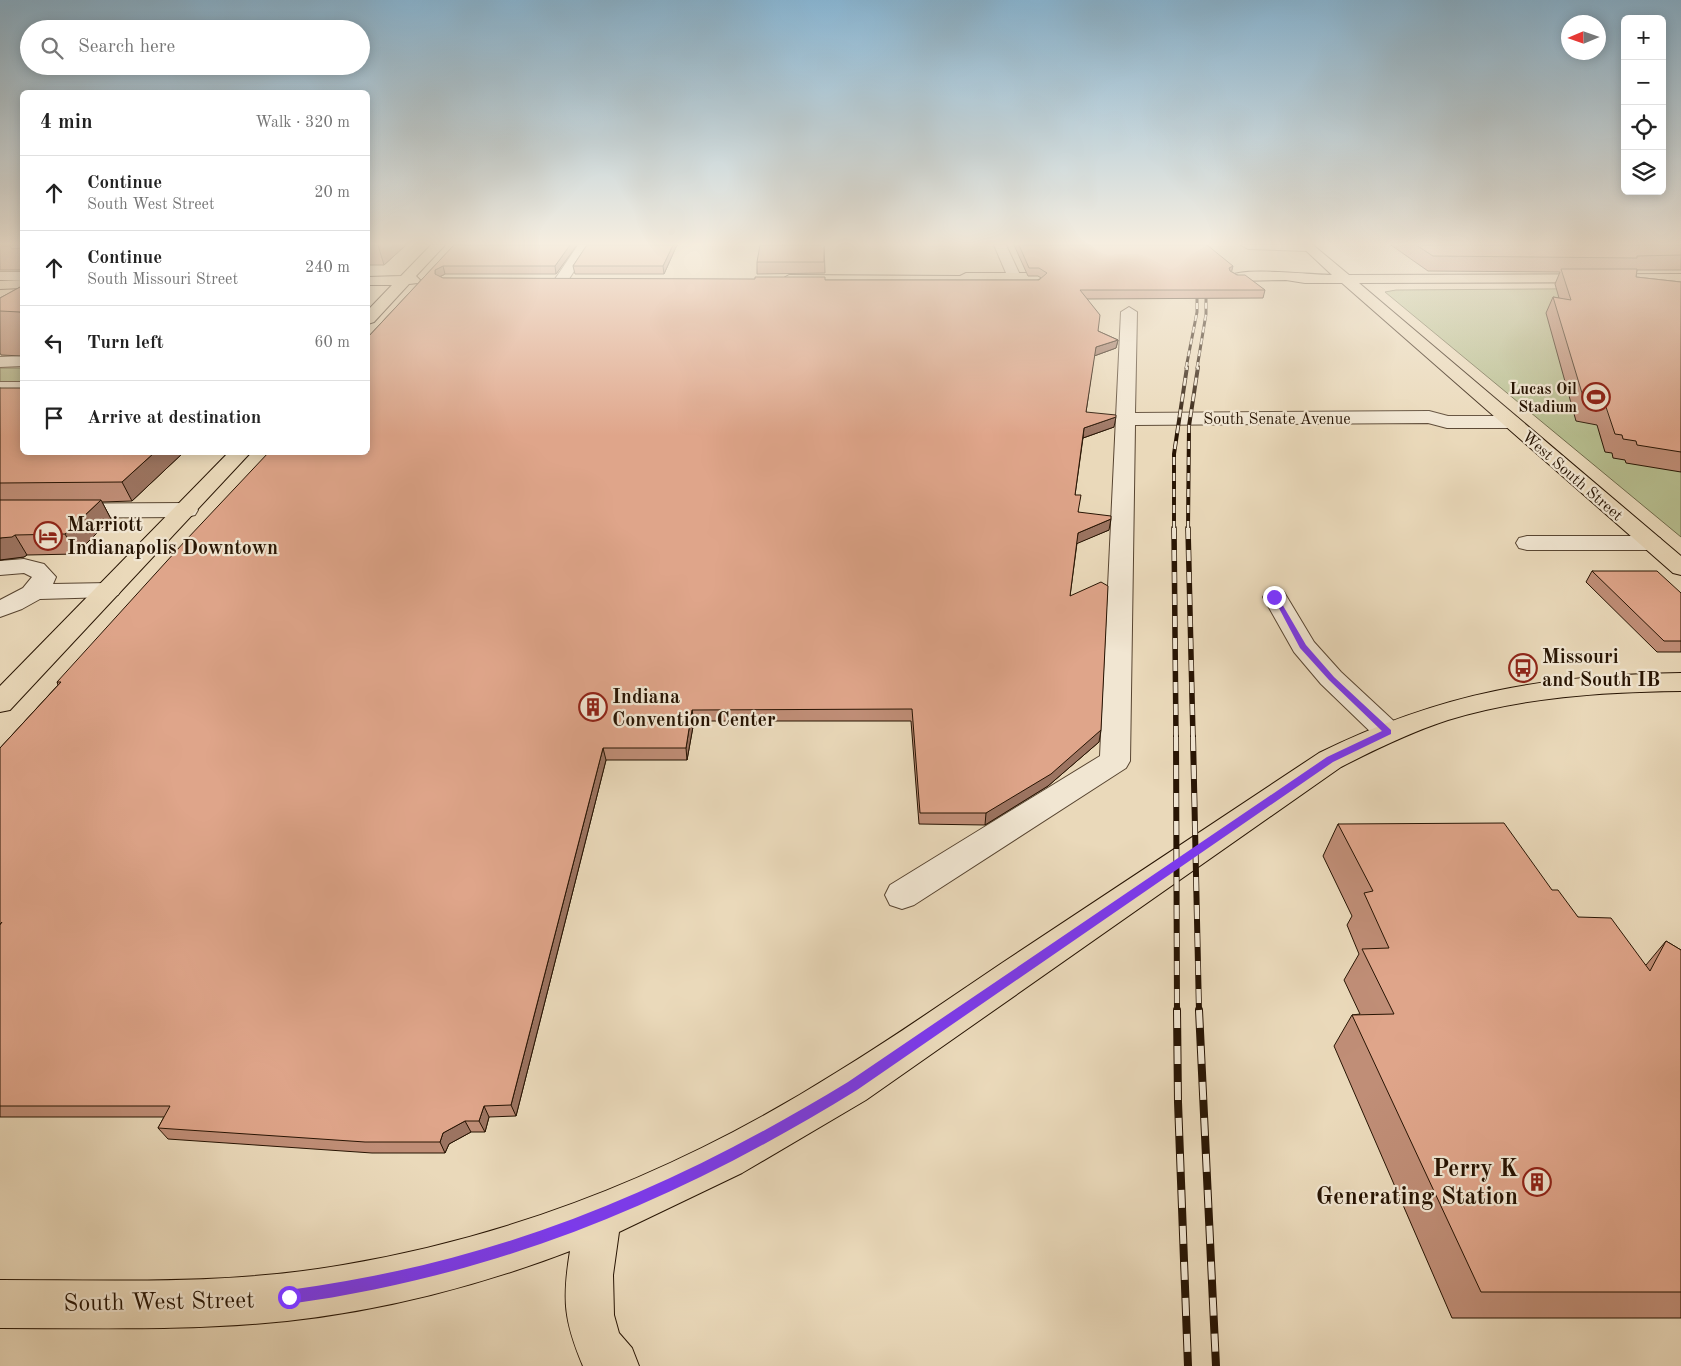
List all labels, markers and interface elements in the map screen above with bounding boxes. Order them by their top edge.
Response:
north arrow [1561,15,1606,60]
map controls [1621,15,1666,195]
button: + [1621,15,1666,60]
search box [20,20,370,75]
icon: search [38,34,66,62]
text: Search here [78,38,175,57]
button: − [1621,60,1666,105]
button: locate [1621,105,1666,150]
text: 4 min [40,112,93,133]
text: Walk · 320 m [255,115,350,131]
button: layers [1621,150,1666,195]
text: Continue [87,174,162,193]
icon: ahead [40,179,68,207]
text: 20 m [314,185,350,201]
text: South West Street [87,197,215,213]
text: Continue [87,249,162,268]
icon: ahead [40,254,68,282]
text: 240 m [305,260,350,276]
text: South Missouri Street [87,272,238,288]
icon: left [40,329,68,357]
text: Turn left [87,334,164,353]
text: 60 m [314,335,350,351]
place label: Lucas Oil Stadium [1509,382,1577,416]
sports icon: Lucas Oil Stadium [1581,382,1611,412]
icon: arrive [40,404,68,432]
text: Arrive at destination [87,409,261,428]
street label: South Senate Avenue [1203,412,1351,428]
street label: West South Street [1518,429,1625,525]
place label: Marriott Indianapolis Downtown [67,516,278,559]
hotel icon: Marriott Indianapolis Downtown [33,521,63,551]
route end [1263,586,1286,609]
place label: Missouri and South IB [1542,648,1660,691]
bus stop icon: Missouri and South IB [1508,653,1538,683]
place label: Indiana Convention Center [612,688,776,731]
building icon: Indiana Convention Center [578,692,608,722]
place label: Perry K Generating Station [1316,1158,1518,1210]
building icon: Perry K Generating Station [1522,1167,1552,1197]
route start [278,1286,301,1309]
street label: South West Street [63,1289,255,1317]

